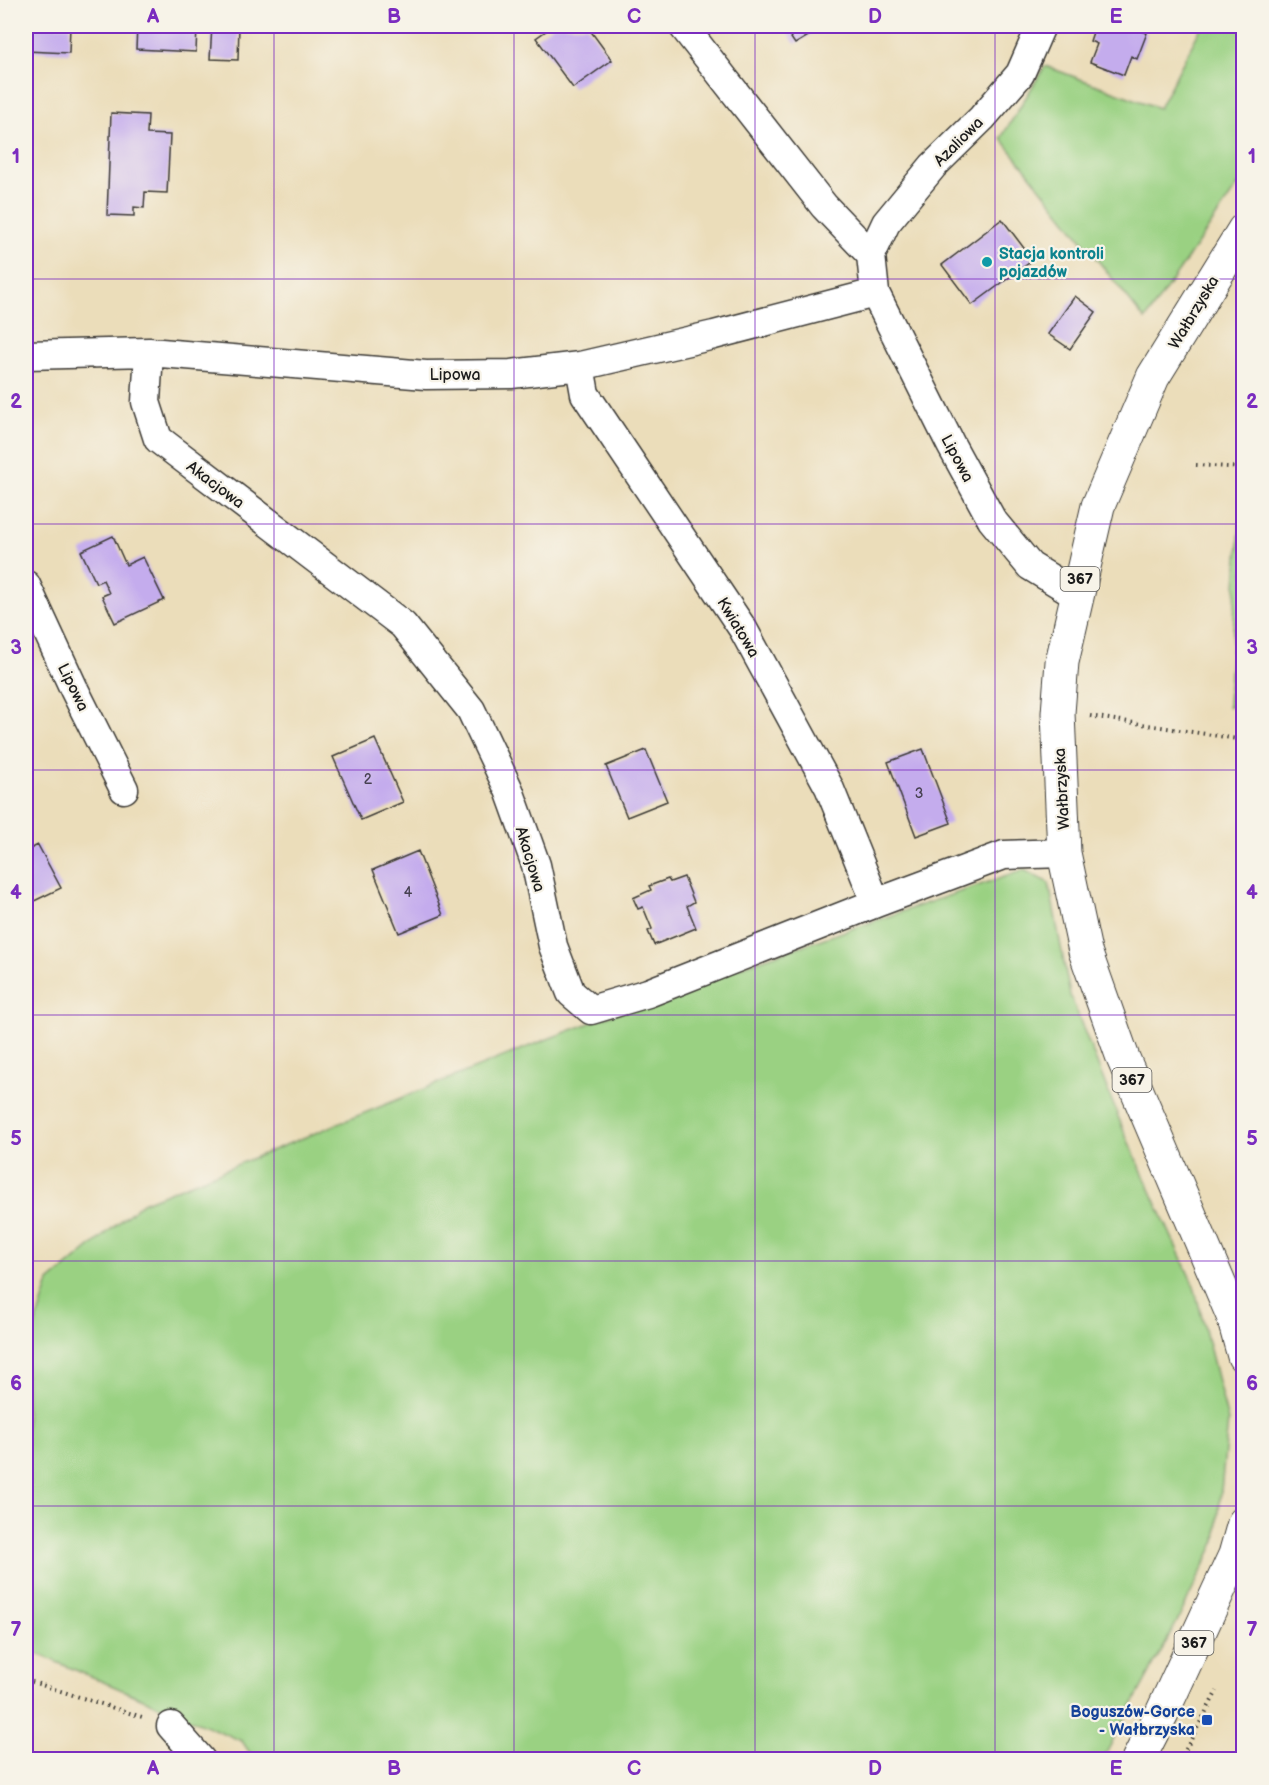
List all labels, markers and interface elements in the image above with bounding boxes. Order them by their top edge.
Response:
text: A [146,5,160,29]
text: B [387,5,401,29]
text: C [627,5,641,29]
text: D [868,5,882,29]
text: E [1110,5,1123,29]
street label: Azaliowa [930,113,988,171]
text: 1 [12,145,20,169]
text: 1 [1248,145,1256,169]
place label: Stacja kontroli pojazdów [999,245,1104,282]
marker: Stacja kontroli pojazdów [980,255,994,269]
street label: Wałbrzyska [1165,273,1224,353]
street label: Lipowa [430,366,480,385]
text: 2 [10,390,22,414]
text: 2 [1246,390,1258,414]
street label: Lipowa [936,432,977,486]
street label: Akacjowa [182,457,248,513]
road number: 367 [1060,567,1100,591]
street label: Kwiatowa [712,594,763,661]
text: 3 [10,636,22,660]
text: 3 [1246,636,1258,660]
street label: Lipowa [53,661,92,715]
street label: Wałbrzyska [1051,747,1074,830]
house number: 2 [364,771,373,788]
house number: 3 [915,785,923,802]
street label: Akacjowa [511,824,549,894]
text: 4 [10,881,22,905]
text: 4 [1246,881,1258,905]
house number: 4 [404,884,413,901]
road number: 367 [1112,1068,1152,1092]
text: 5 [10,1127,22,1151]
text: 5 [1246,1127,1258,1151]
text: 6 [10,1372,22,1396]
text: 6 [1246,1372,1258,1396]
text: 7 [10,1618,22,1642]
text: 7 [1246,1618,1258,1642]
road number: 367 [1174,1631,1214,1655]
place label: Boguszów-Gorce - Wałbrzyska [1070,1703,1195,1740]
marker: Boguszów-Gorce - Wałbrzyska [1200,1713,1214,1727]
text: A [146,1757,160,1781]
text: B [387,1757,401,1781]
text: C [627,1757,641,1781]
text: D [868,1757,882,1781]
text: E [1110,1757,1123,1781]

